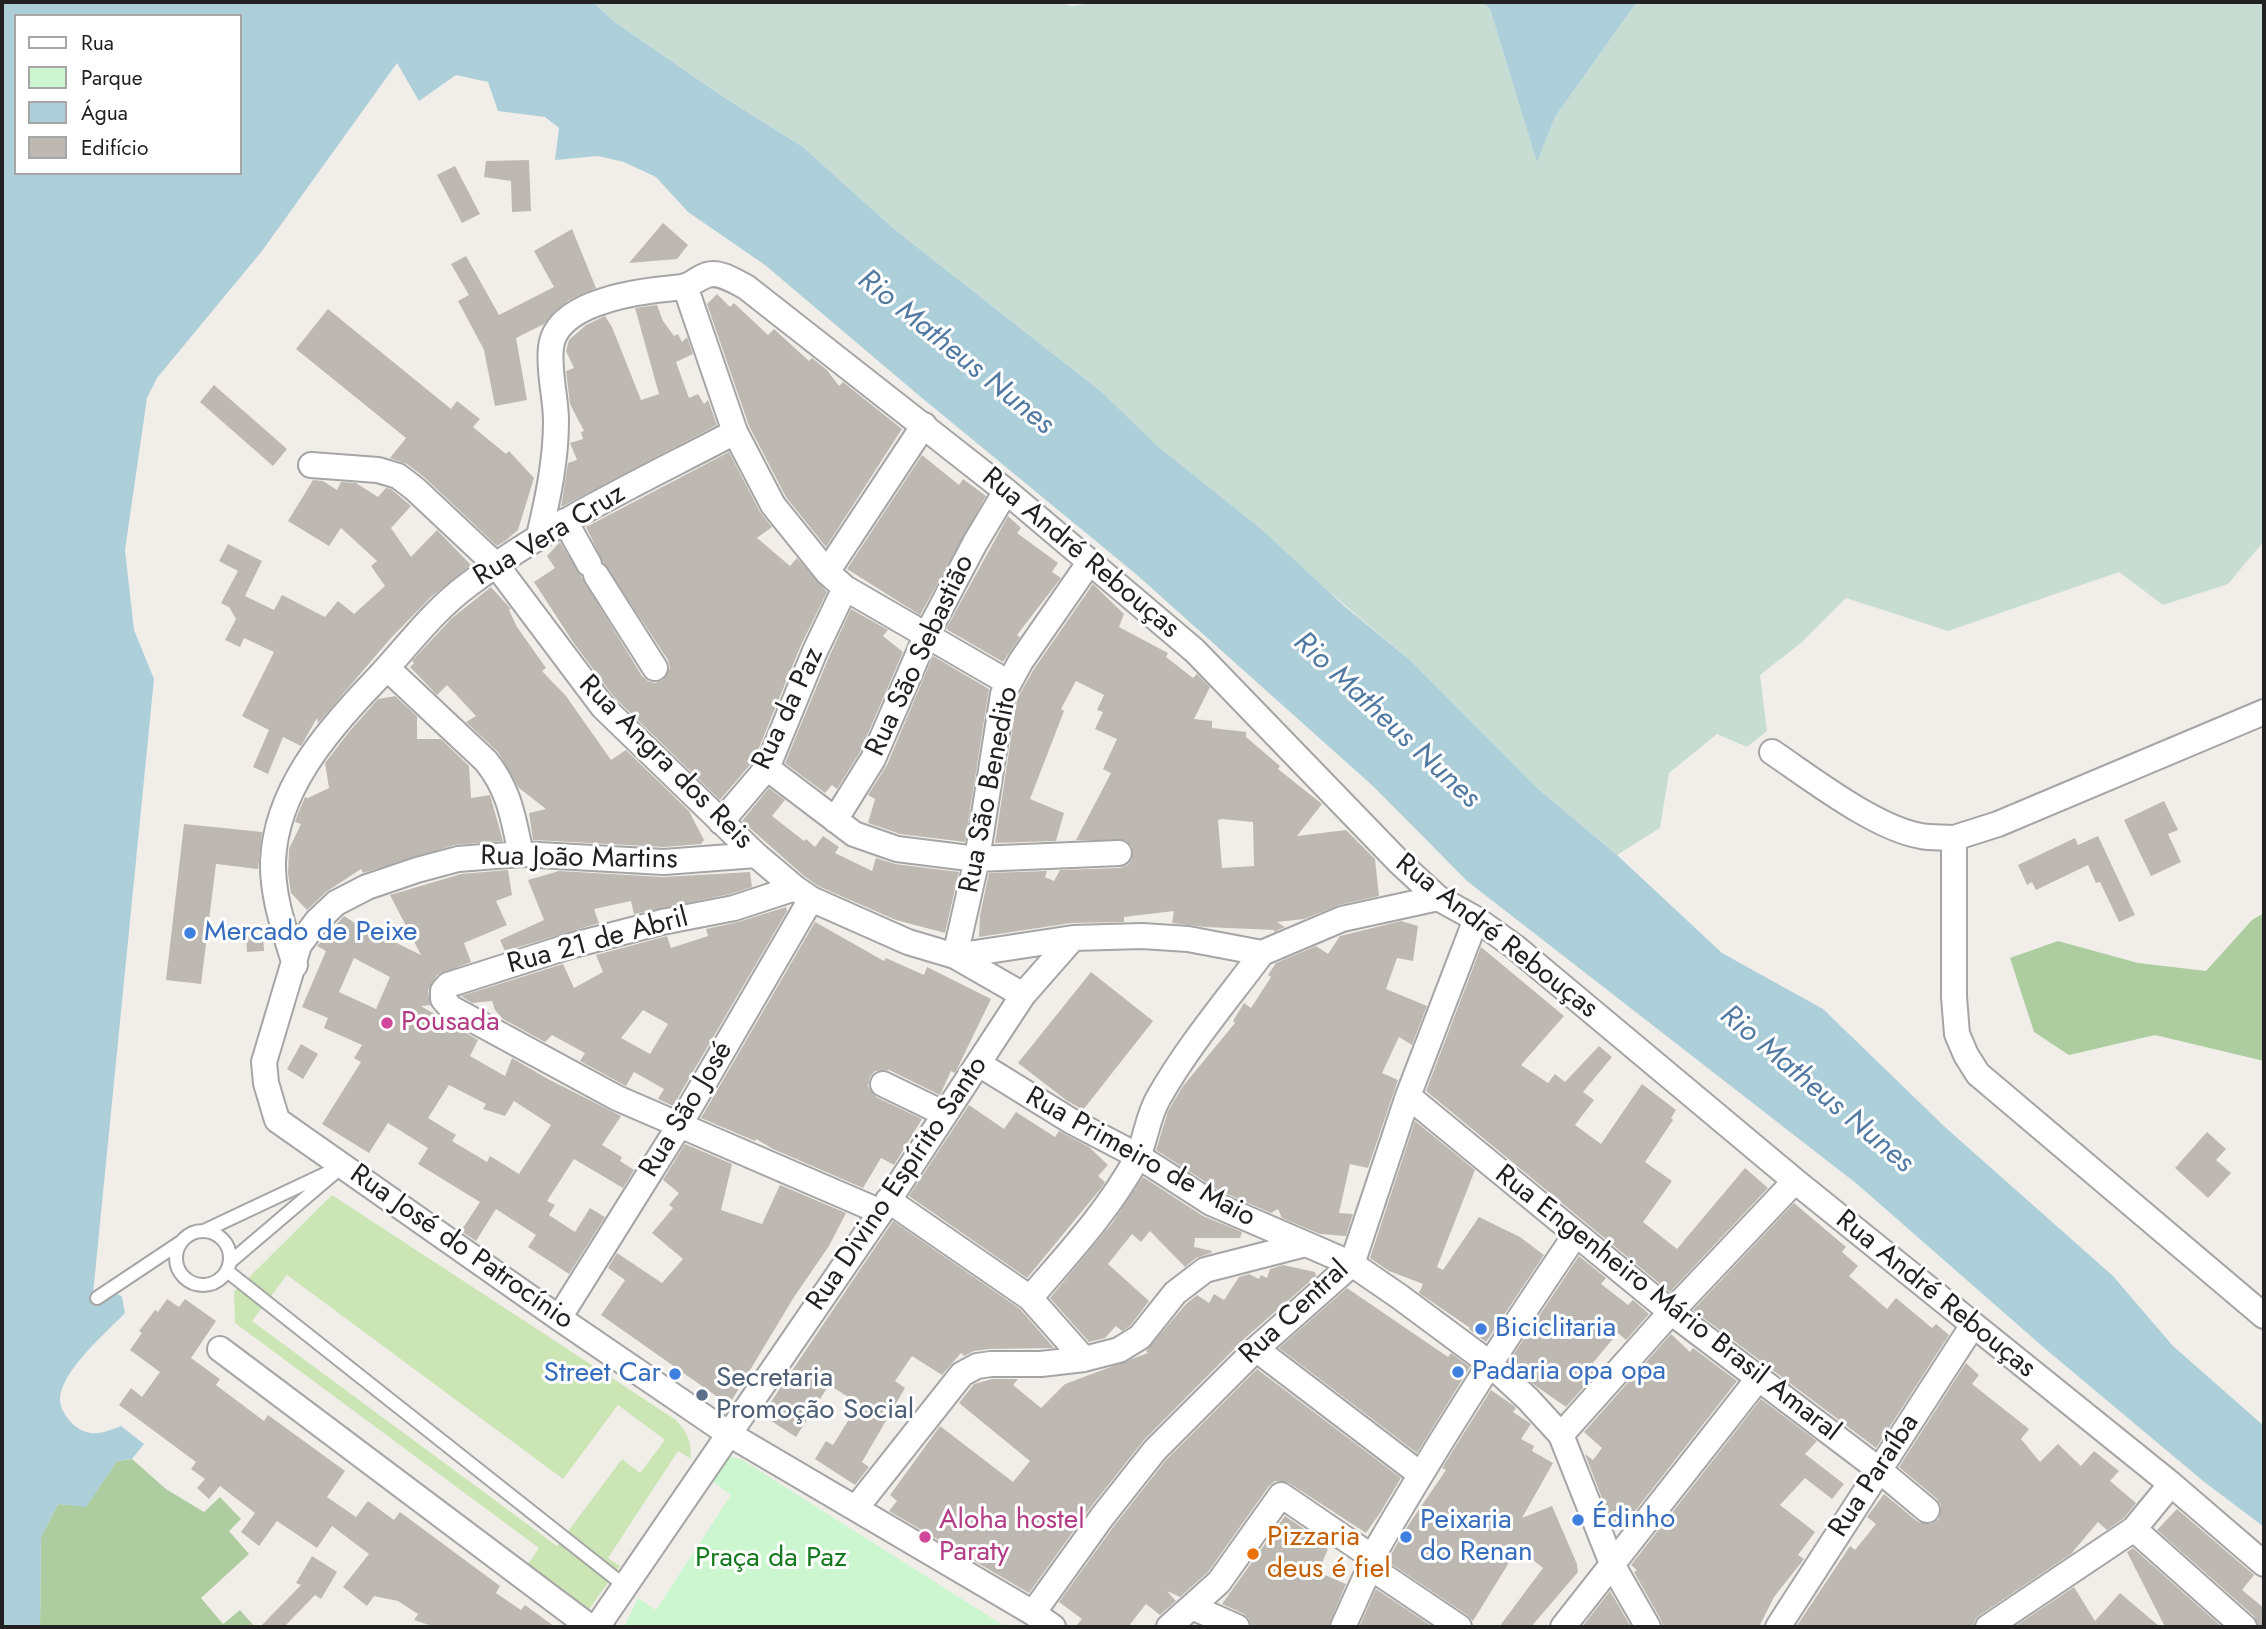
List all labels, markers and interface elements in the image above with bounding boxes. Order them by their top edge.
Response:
legend [14,14,242,175]
text: Rua [81,28,114,58]
text: Parque [81,63,143,93]
text: Água [81,98,128,128]
text: Edifício [81,133,148,163]
water label: Rio Matheus Nunes [850,263,1060,443]
street label: Rua André Rebouças [974,462,1186,646]
street label: Rua Vera Cruz [468,478,632,594]
street label: Rua São Sebastião [860,550,982,762]
water label: Rio Matheus Nunes [1285,625,1487,817]
street label: Rua da Paz [746,643,832,775]
street label: Rua Angra dos Reis [571,669,759,857]
street label: Rua São Benedito [954,684,1026,896]
street label: Rua João Martins [480,840,678,878]
street label: Rua André Rebouças [1388,848,1604,1026]
street label: Rua 21 de Abril [504,902,692,982]
place label: Mercado de Peixe [204,916,418,950]
marker: Mercado de Peixe [182,925,198,941]
water label: Rio Matheus Nunes [1712,998,1920,1182]
place label: Pousada [401,1006,500,1040]
marker: Pousada [379,1015,395,1031]
street label: Rua São José [633,1036,741,1184]
street label: Rua Divino Espírito Santo [800,1051,996,1317]
street label: Rua Primeiro de Maio [1019,1081,1261,1235]
street label: Rua José do Patrocínio [343,1158,579,1338]
street label: Rua Engenheiro Mário Brasil Amaral [1488,1159,1846,1449]
street label: Rua André Rebouças [1828,1204,2042,1386]
street label: Rua Central [1234,1254,1356,1372]
place label: Biciclitaria [1495,1312,1616,1346]
marker: Biciclitaria [1473,1321,1489,1337]
place label: Padaria opa opa [1472,1355,1666,1389]
place label: Street Car [544,1357,661,1391]
place label: Secretaria Promoção Social [716,1362,914,1428]
marker: Padaria opa opa [1450,1364,1466,1380]
marker: Street Car [667,1366,683,1382]
marker: Secretaria Promoção Social [694,1387,710,1403]
street label: Rua Paraíba [1823,1408,1927,1544]
place label: Édinho [1592,1503,1675,1537]
place label: Aloha hostel Paraty [939,1504,1085,1570]
place label: Peixaria do Renan [1420,1504,1533,1570]
marker: Édinho [1570,1512,1586,1528]
place label: Pizzaria deus é fiel [1267,1521,1391,1587]
marker: Aloha hostel Paraty [917,1529,933,1545]
marker: Peixaria do Renan [1398,1529,1414,1545]
park label: Praça da Paz [695,1542,847,1576]
marker: Pizzaria deus é fiel [1245,1546,1261,1562]

